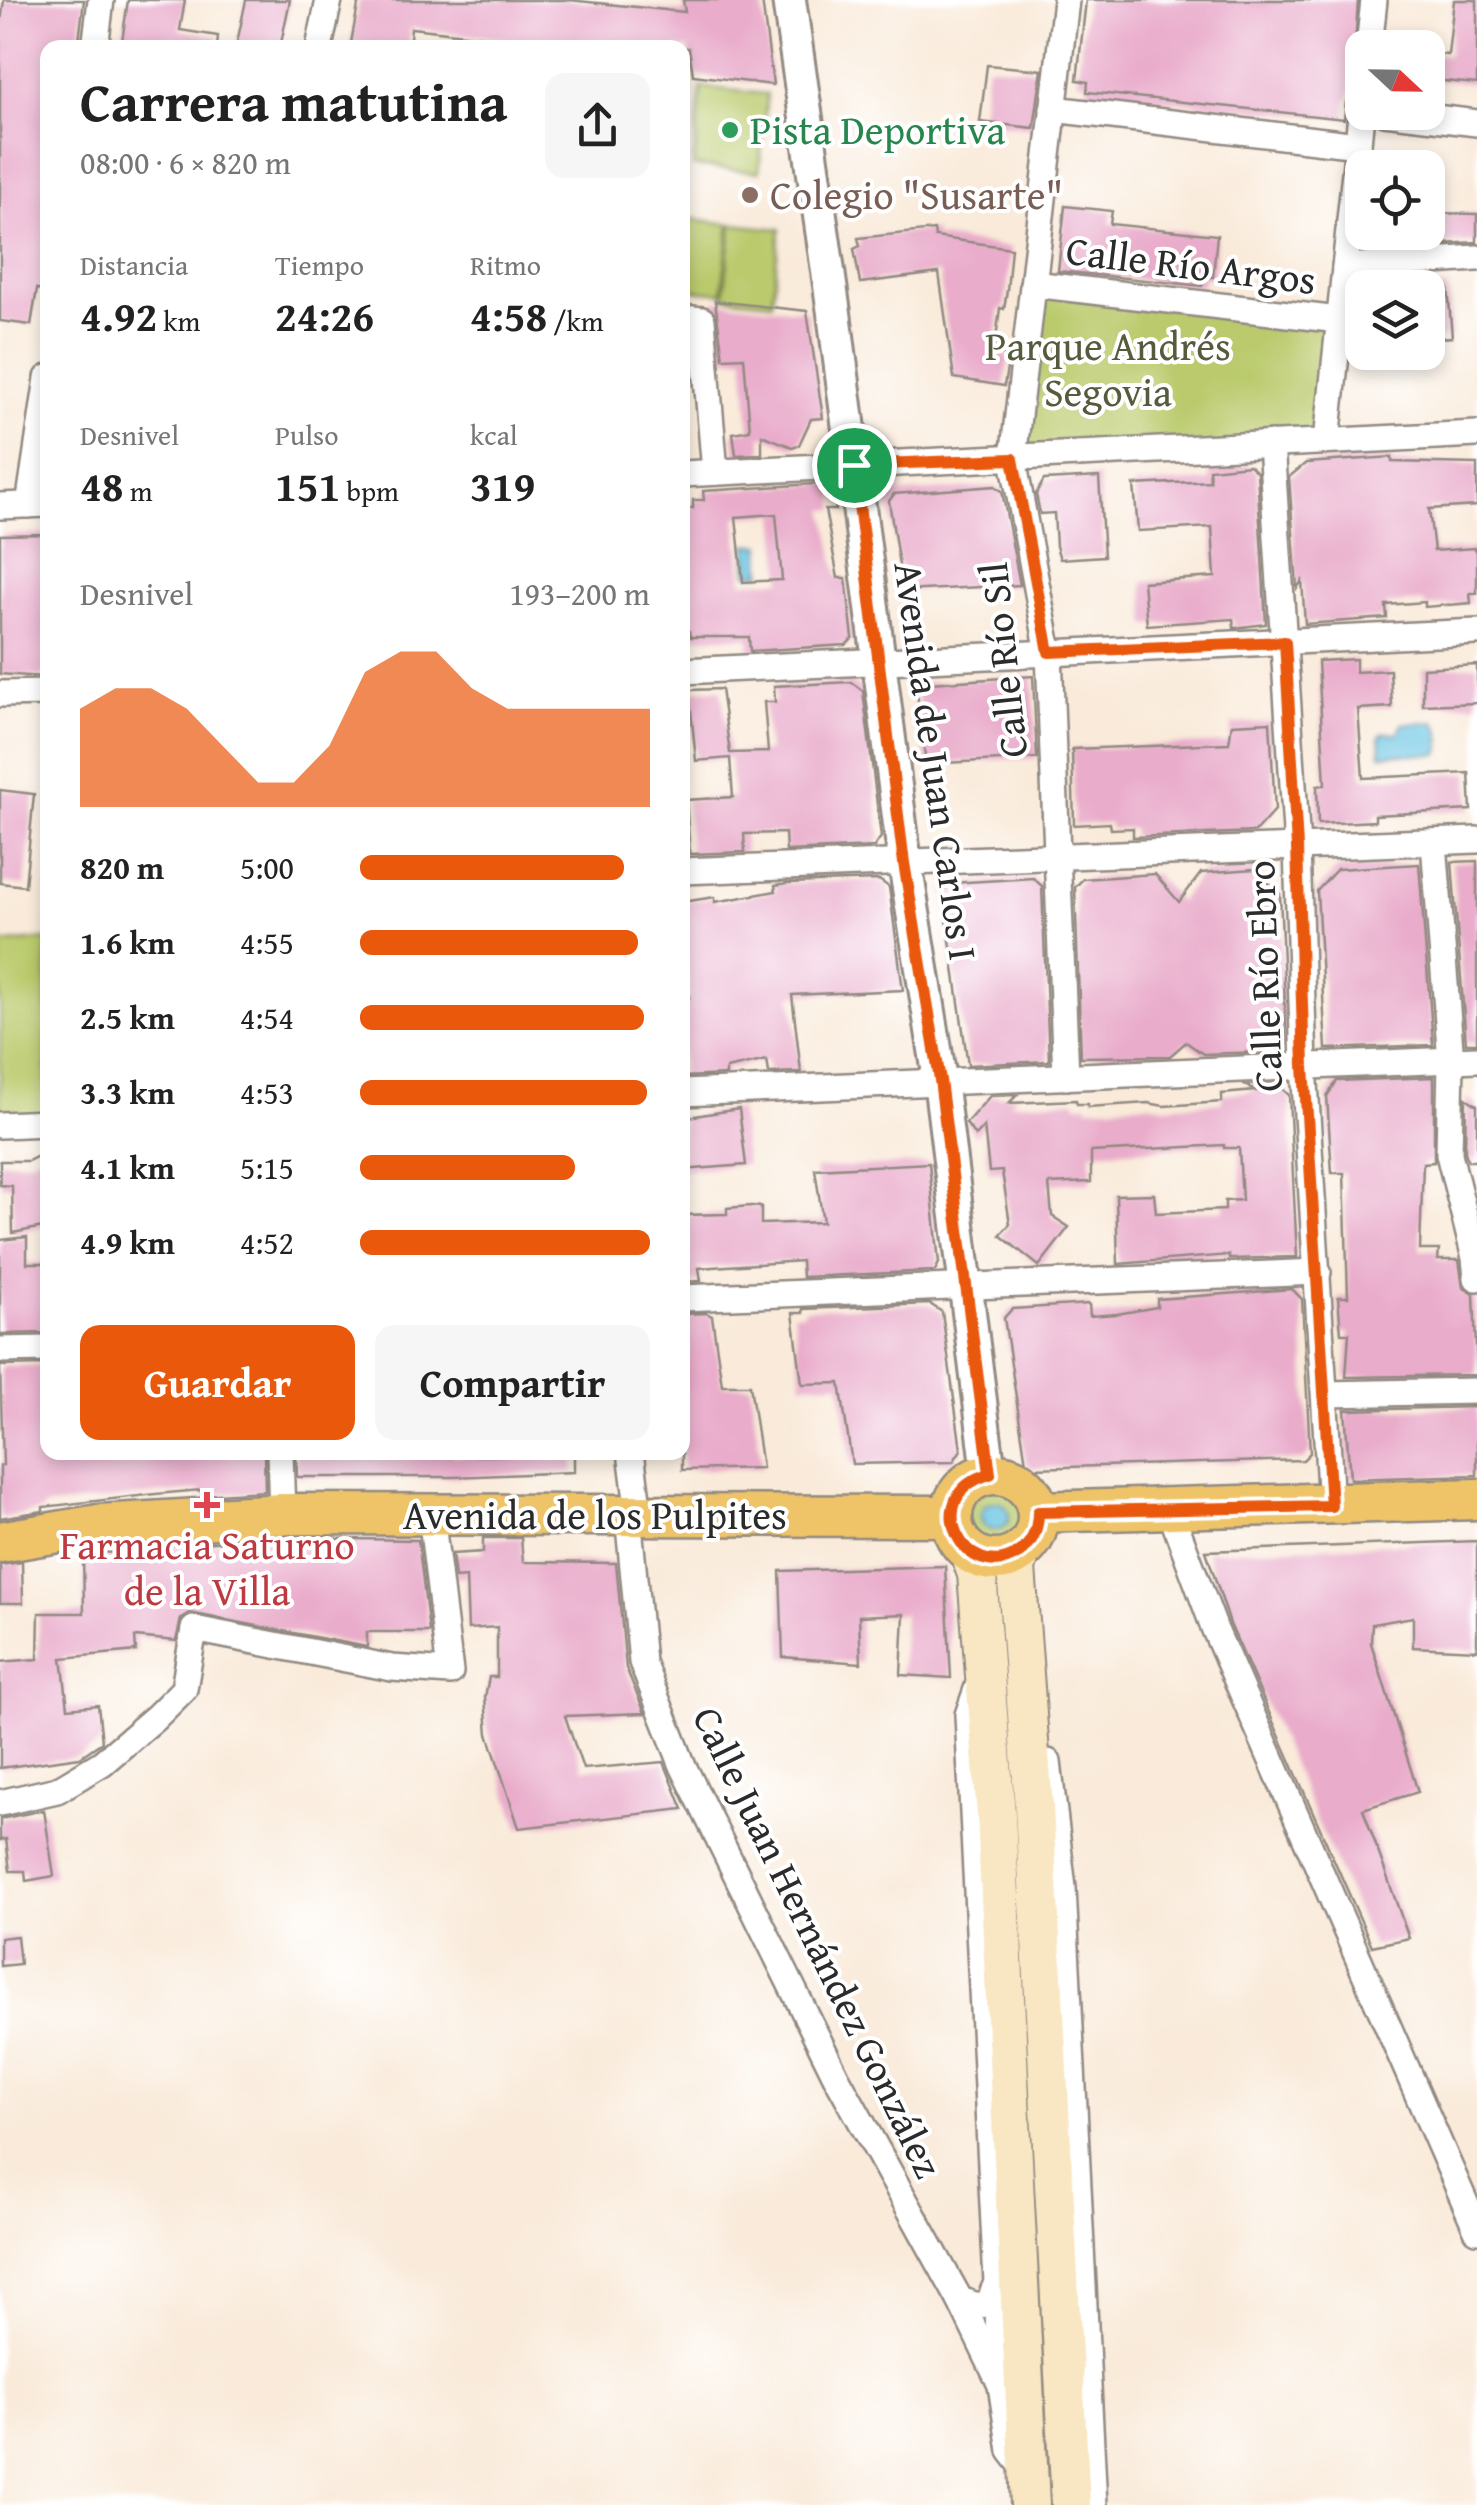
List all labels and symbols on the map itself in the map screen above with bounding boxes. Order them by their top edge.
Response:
north arrow [1345,30,1445,130]
place label: Pista Deportiva [750,100,1005,159]
marker: Pista Deportiva [719,119,741,141]
place label: Colegio "Susarte" [770,165,1063,224]
marker: Colegio "Susarte" [739,184,761,206]
street label: Calle Río Argos [1063,220,1319,309]
park label: Parque Andrés Segovia [985,316,1231,421]
pin [812,423,897,508]
street label: Avenida de Juan Carlos I [879,558,994,964]
street label: Calle Río Sil [963,559,1042,761]
street label: Calle Río Ebro [1230,859,1297,1093]
street label: Avenida de los Pulpites [403,1485,787,1544]
marker: Farmacia Saturno de la Villa [196,1494,218,1516]
place label: Farmacia Saturno de la Villa [59,1515,355,1620]
street label: Calle Juan Hernández González [679,1696,958,2187]

